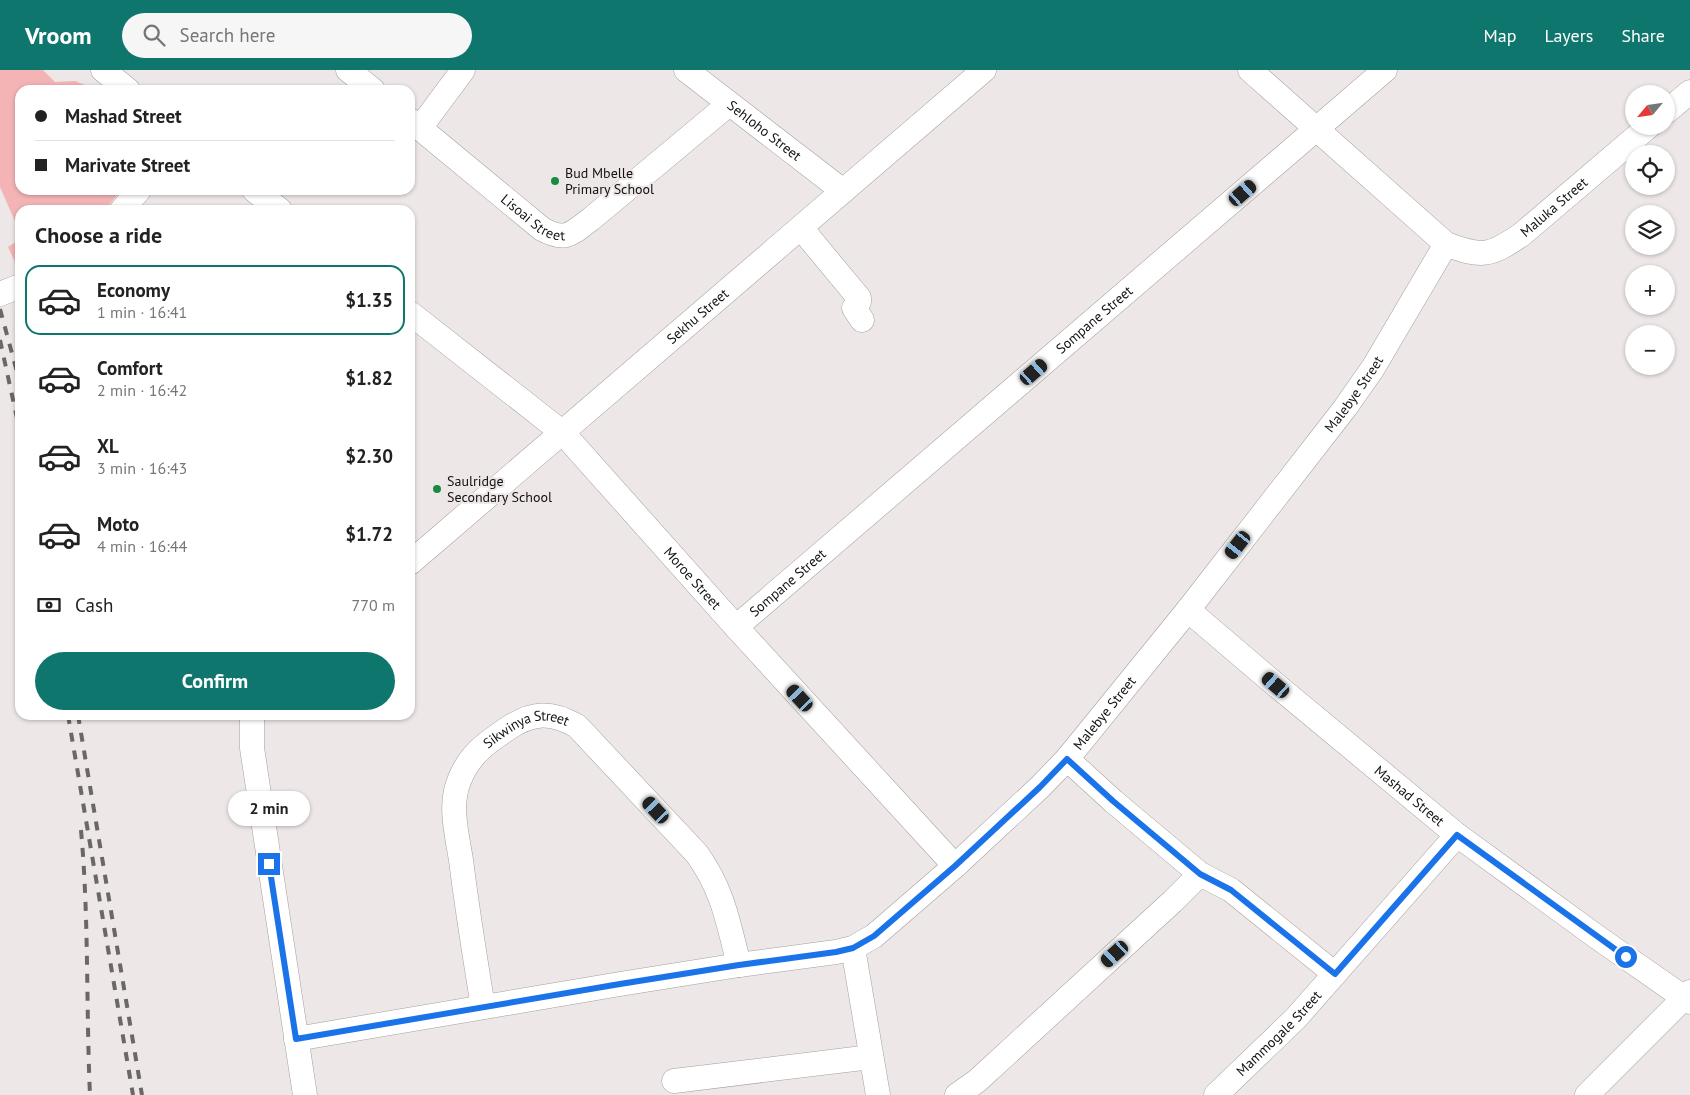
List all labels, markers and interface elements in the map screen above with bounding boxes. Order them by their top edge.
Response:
search box [122,13,472,58]
text: Vroom [25,20,92,51]
icon: search [140,21,168,49]
text: Search here [180,23,275,47]
text: Map [1484,24,1516,47]
text: Layers [1544,24,1593,47]
text: Share [1621,24,1665,47]
north arrow [1625,85,1675,135]
map controls [1625,85,1675,375]
street label: Sehloho Street [724,96,805,165]
text: Mashad Street [65,104,182,128]
button: locate [1625,145,1675,195]
text: Marivate Street [65,153,190,177]
place label: Bud Mbelle Primary School [565,164,654,198]
street label: Maluka Street [1516,173,1591,241]
marker: Bud Mbelle Primary School [549,175,561,187]
car [1226,177,1259,209]
street label: Lisoai Street [497,190,566,245]
button: layers [1625,205,1675,255]
text: Choose a ride [35,221,162,249]
button: + [1625,265,1675,315]
icon: car [37,278,82,323]
text: Economy [97,278,170,302]
street label: Sompane Street [1052,282,1136,357]
street label: Sekhu Street [663,284,732,348]
text: $1.35 [345,288,393,312]
text: 1 min · 16:41 [97,302,187,322]
button: − [1625,325,1675,375]
street label: Malebye Street [1321,352,1387,436]
icon: car [37,356,82,401]
text: Comfort [97,356,163,380]
car [1017,356,1050,388]
text: $1.82 [345,366,393,390]
text: 2 min · 16:42 [97,380,187,400]
icon: car [37,434,82,479]
text: XL [97,434,119,458]
text: $2.30 [345,444,393,468]
text: 3 min · 16:43 [97,458,187,478]
place label: Saulridge Secondary School [447,472,552,506]
marker: Saulridge Secondary School [431,483,443,495]
icon: car [37,512,82,557]
text: Moto [97,512,139,536]
text: $1.72 [345,522,393,546]
car [1222,529,1253,561]
text: 4 min · 16:44 [97,536,187,556]
street label: Moroe Street [660,543,725,613]
street label: Sompane Street [746,545,830,621]
icon: cash [35,591,63,619]
text: Cash [75,593,113,617]
text: 770 m [352,595,395,615]
button: Confirm [35,652,395,710]
car [1259,669,1292,701]
street label: Malebye Street [1069,672,1140,753]
car [784,682,815,714]
street label: Sikwinya Street [479,706,572,752]
street label: Mashad Street [1371,761,1448,830]
callout: 2 min [228,792,310,826]
car [640,794,671,826]
text: 2 min [249,798,289,818]
route end [258,853,280,875]
car [1098,938,1131,970]
route start [1615,946,1637,968]
street label: Mammogale Street [1232,987,1325,1080]

